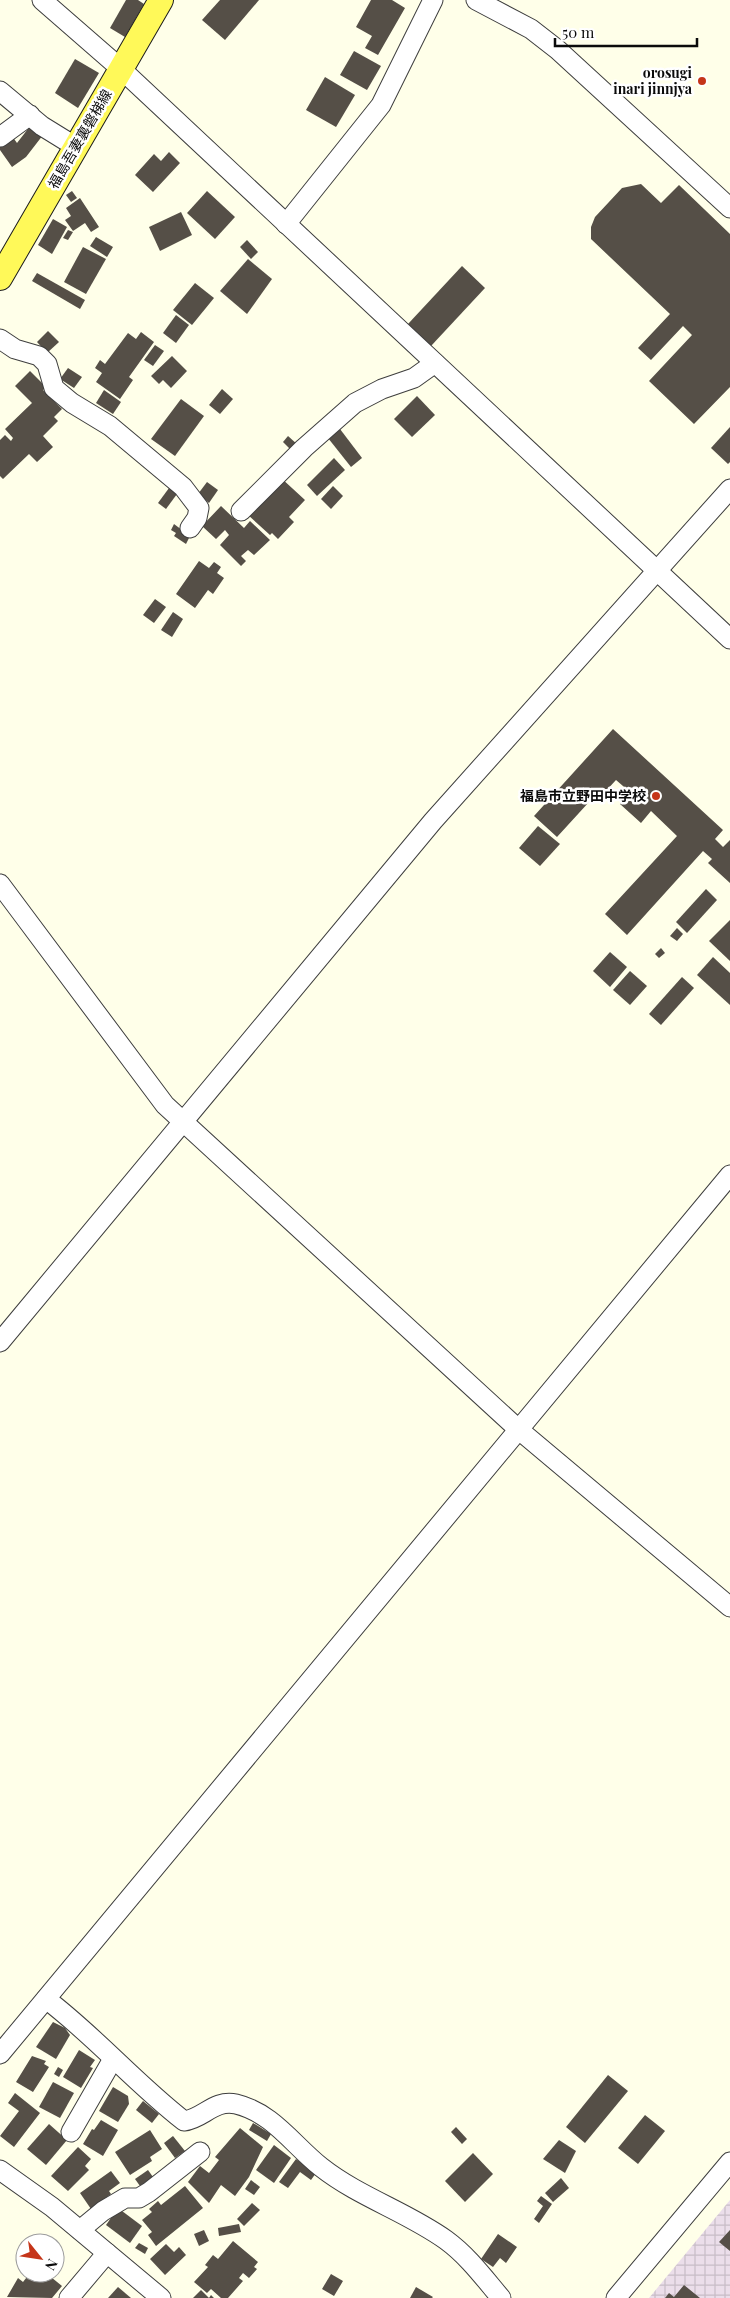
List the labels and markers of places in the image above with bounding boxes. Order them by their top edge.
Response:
place label: orosugi inari jinnjya [613,63,693,98]
marker: orosugi inari jinnjya [696,75,708,87]
place label: 福島市立野田中学校 [520,786,646,805]
marker: 福島市立野田中学校 [650,790,662,802]

